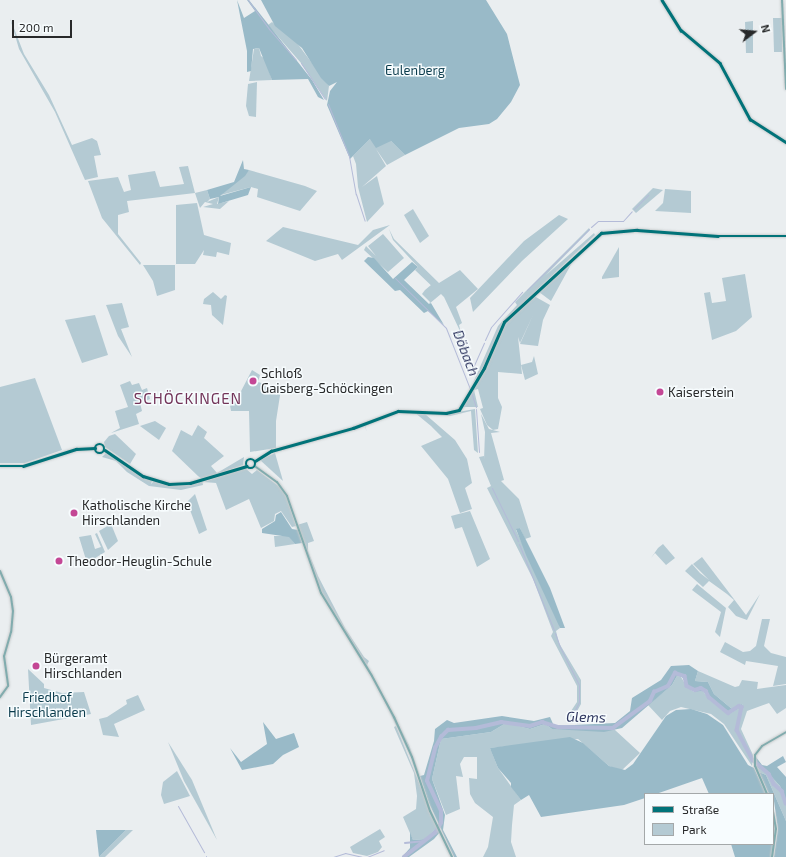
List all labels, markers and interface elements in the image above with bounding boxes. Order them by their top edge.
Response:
scale bar [14,12,74,38]
north arrow [734,12,774,52]
text: 200 m [19,20,53,34]
text: N [759,23,773,34]
park label: Eulenberg [385,62,445,78]
water label: Döbach [450,328,482,378]
place label: Schloß Gaisberg-Schöckingen [261,366,393,397]
marker: Schloß Gaisberg-Schöckingen [248,376,258,386]
place label: Kaiserstein [668,384,734,400]
marker: Kaiserstein [655,387,665,397]
district label: SCHÖCKINGEN [134,390,242,408]
place label: Katholische Kirche Hirschlanden [82,498,191,529]
marker: Katholische Kirche Hirschlanden [69,508,79,518]
place label: Theodor-Heuglin-Schule [67,553,212,569]
marker: Theodor-Heuglin-Schule [54,556,64,566]
place label: Bürgeramt Hirschlanden [44,651,122,682]
marker: Bürgeramt Hirschlanden [31,661,41,671]
park label: Friedhof Hirschlanden [8,690,86,721]
water label: Glems [566,708,606,726]
legend [644,793,774,845]
text: Straße [682,802,719,816]
text: Park [682,822,707,836]

